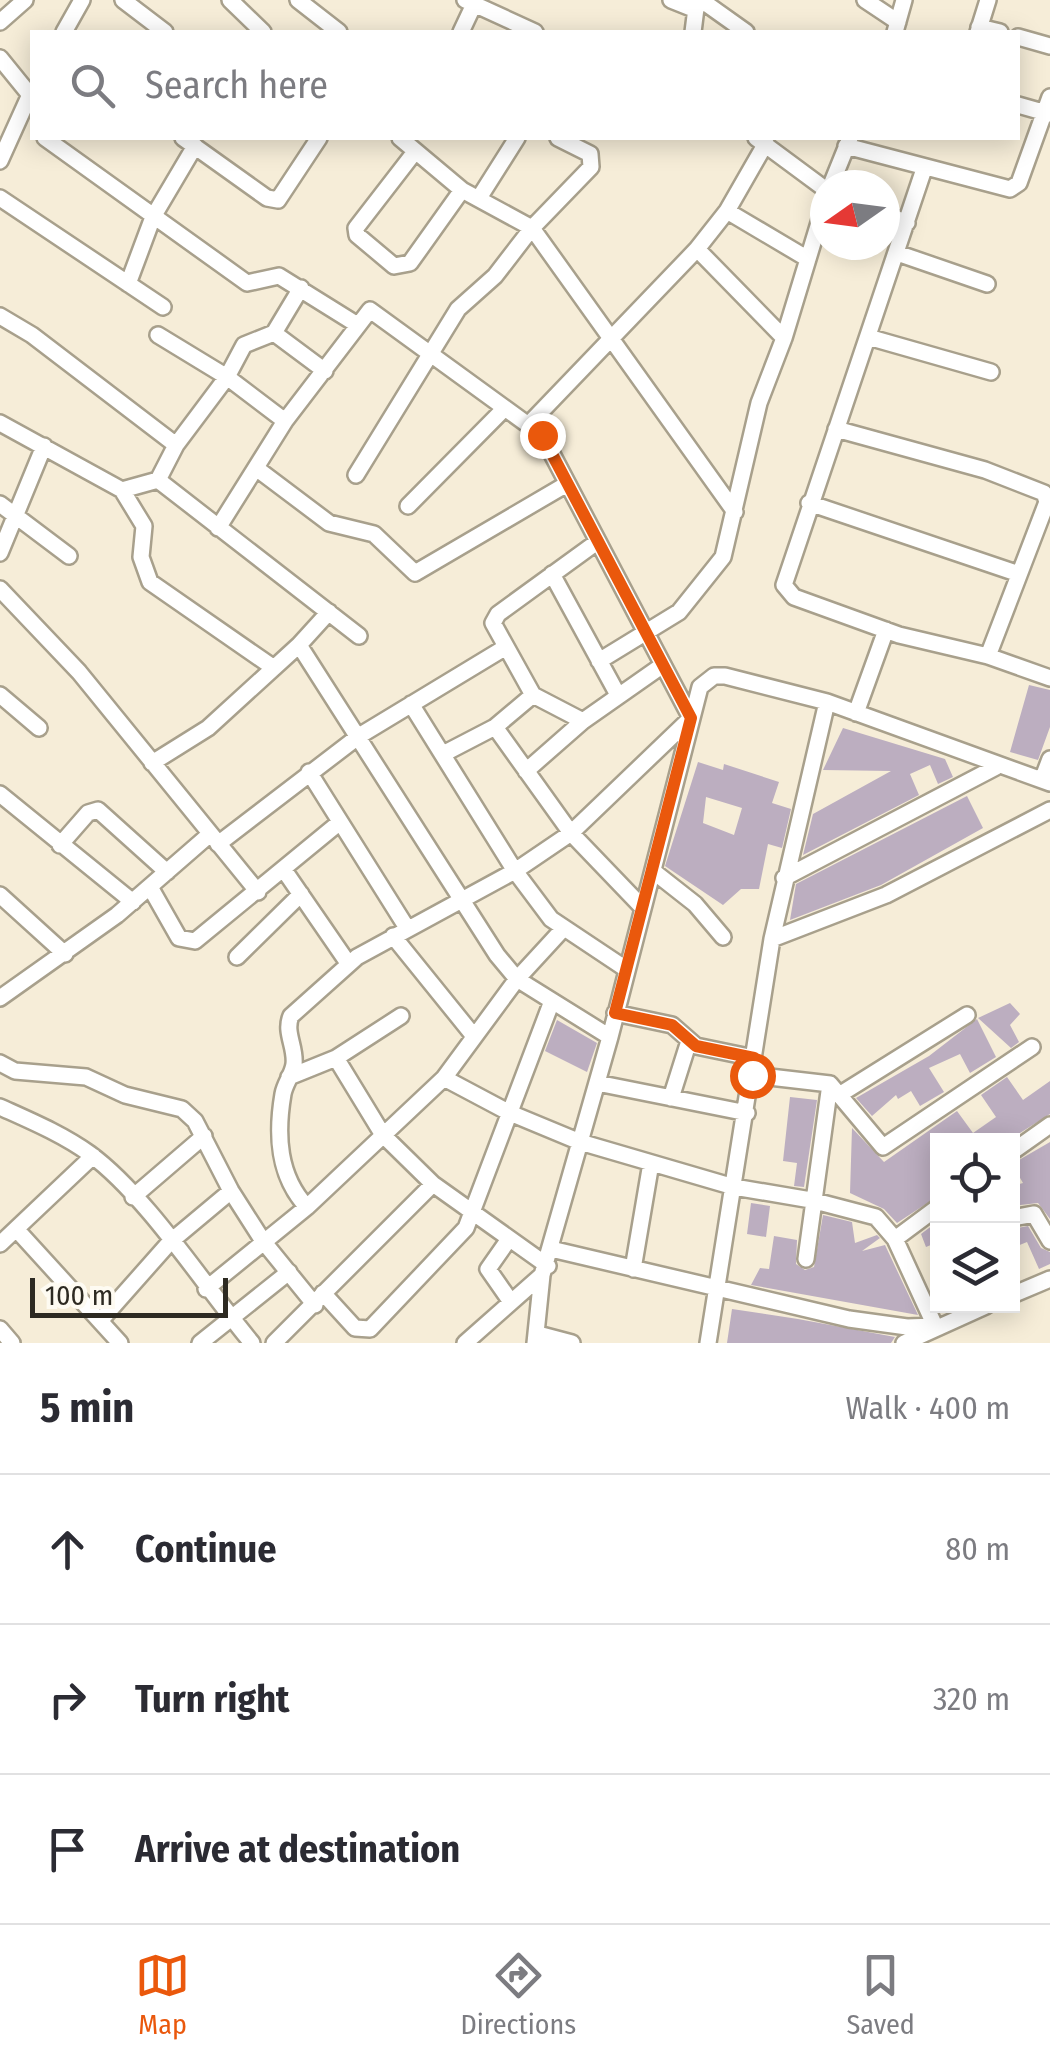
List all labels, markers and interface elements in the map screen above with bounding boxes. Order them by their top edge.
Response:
search box [30,30,1020,140]
icon: search [65,58,120,113]
text: Search here [145,62,328,108]
north arrow [810,170,900,260]
route end [520,413,566,459]
route start [730,1053,776,1099]
map controls [930,1133,1020,1313]
button: locate [930,1133,1020,1223]
button: layers [930,1223,1020,1313]
scale bar [30,1273,228,1318]
text: 100 m [45,1279,113,1312]
text: 5 min [40,1383,134,1433]
text: Walk · 400 m [845,1389,1010,1427]
icon: ahead [40,1522,95,1577]
text: Continue [135,1526,276,1572]
text: 80 m [945,1530,1010,1568]
icon: right [40,1672,95,1727]
text: Turn right [135,1676,289,1722]
text: 320 m [933,1680,1010,1718]
icon: arrive [40,1822,95,1877]
text: Arrive at destination [135,1826,460,1872]
tab: Map [135,1948,190,2041]
tab: Directions [460,1948,576,2041]
tab: Saved [846,1948,915,2041]

